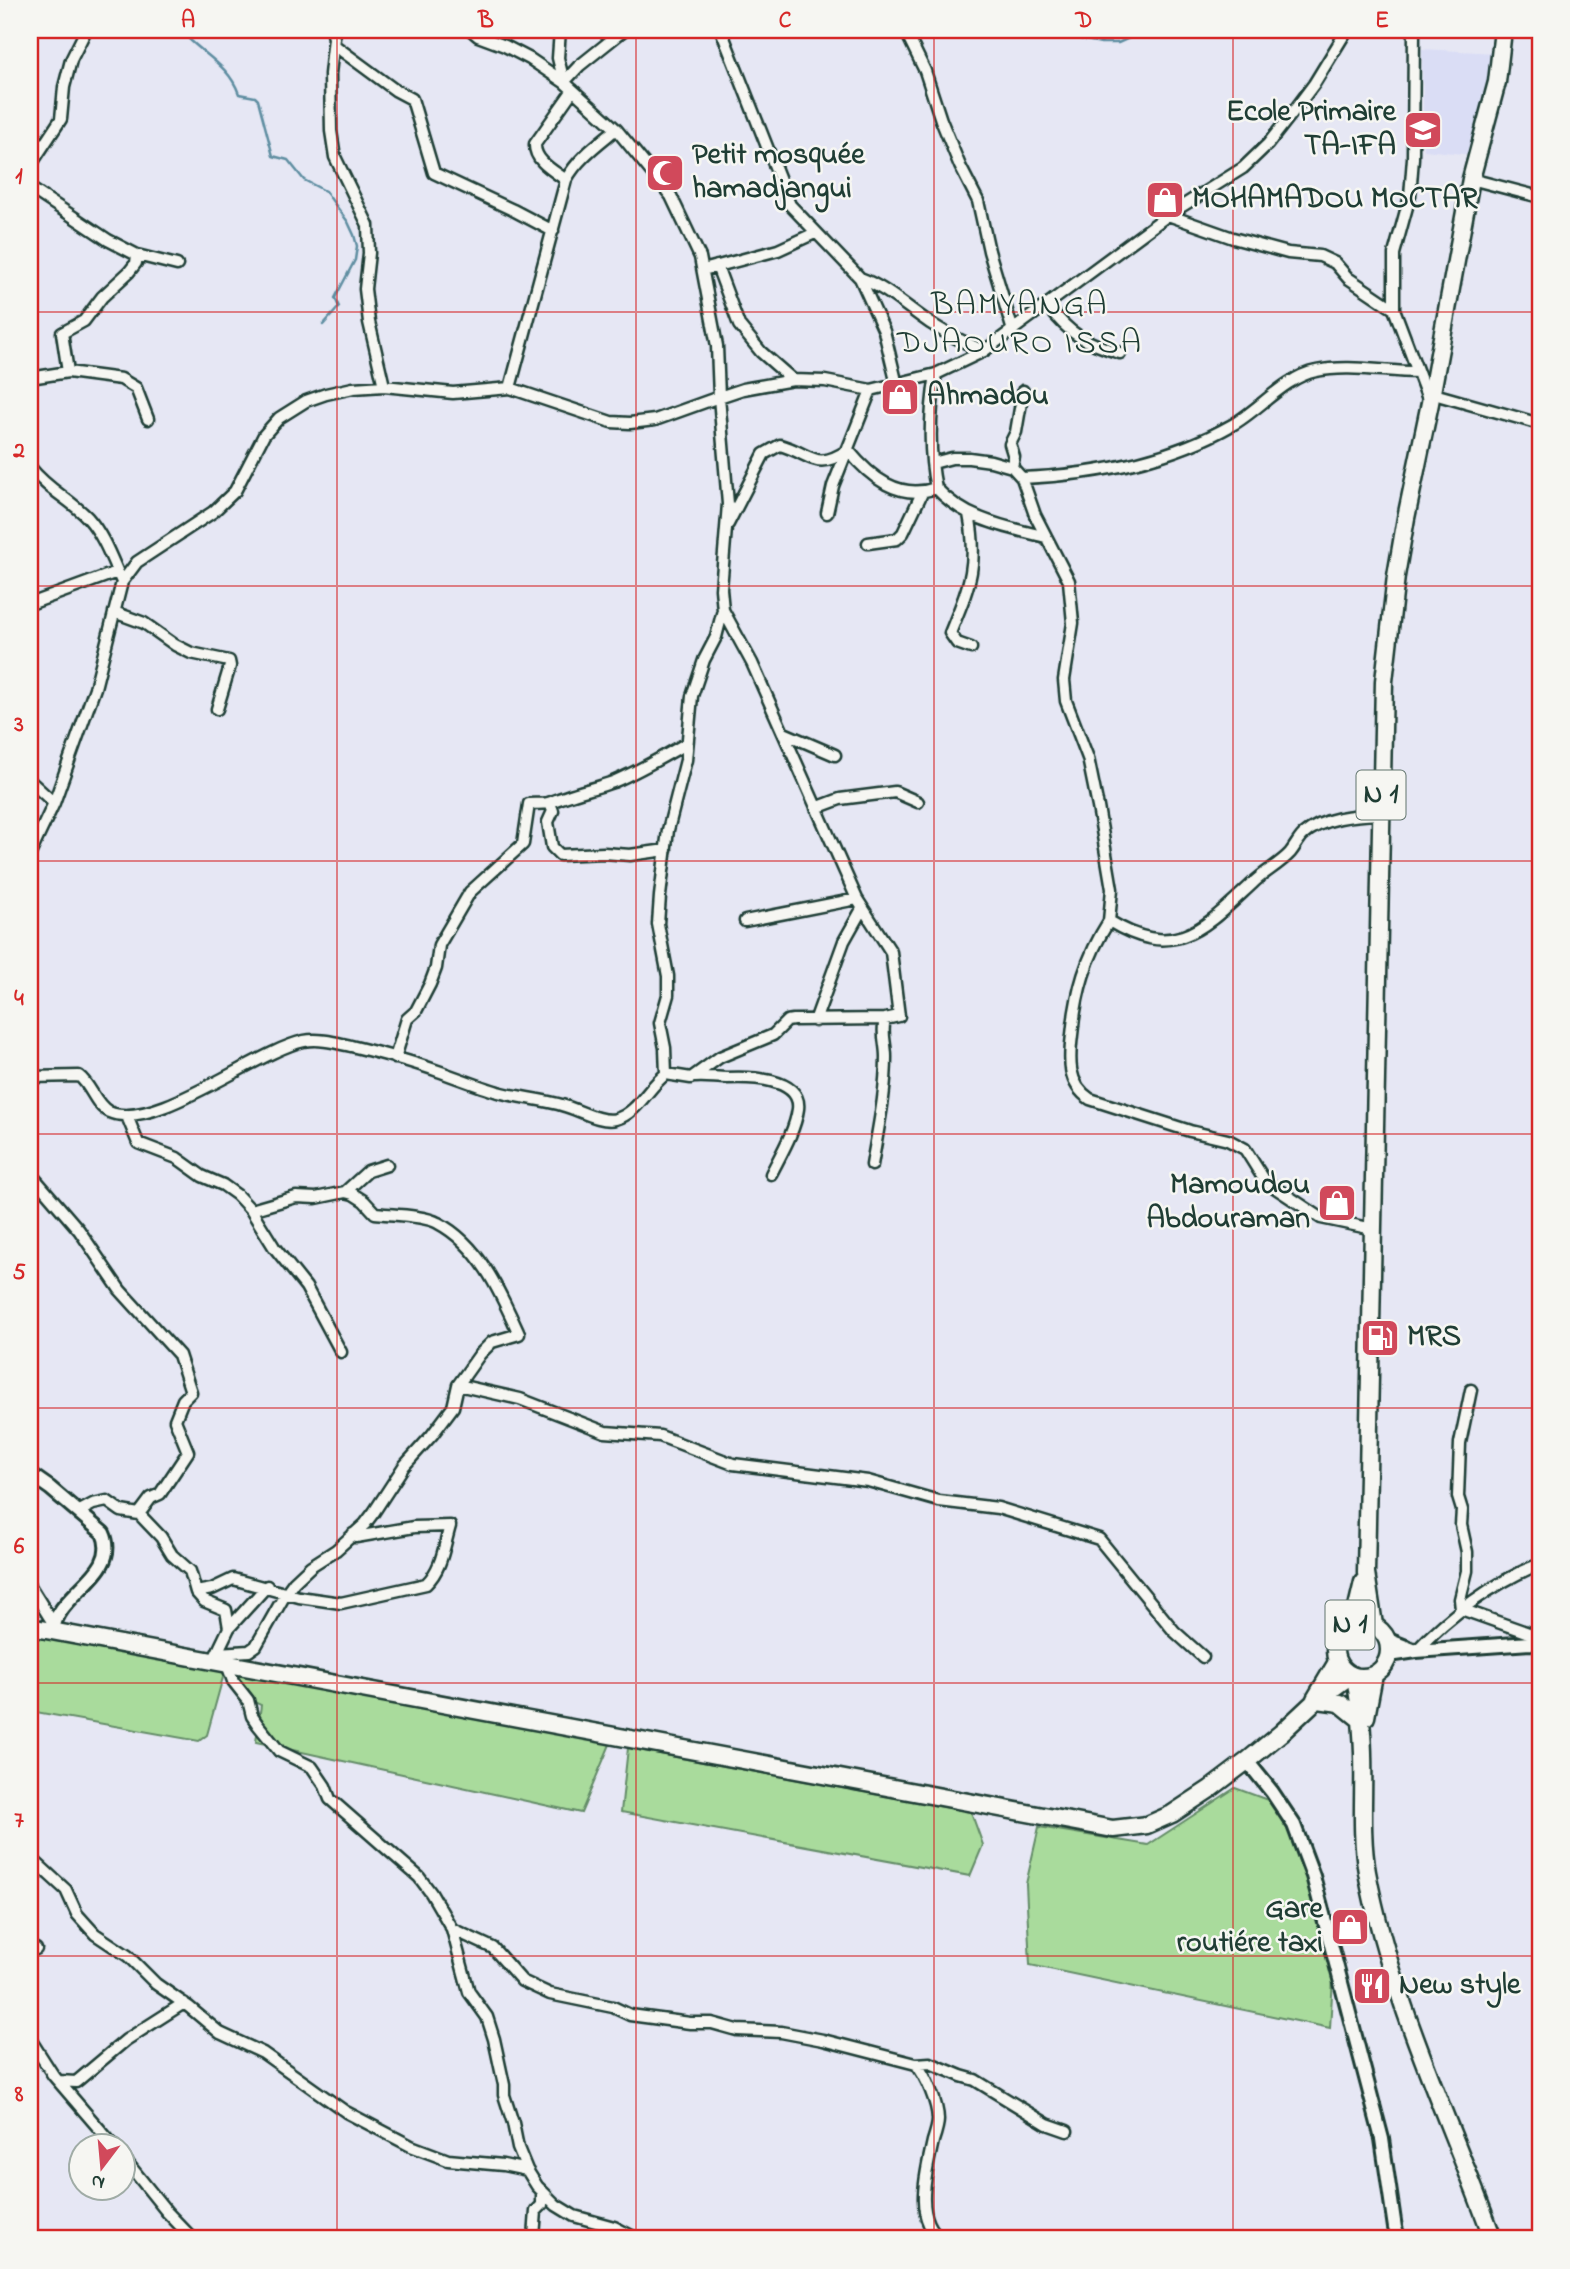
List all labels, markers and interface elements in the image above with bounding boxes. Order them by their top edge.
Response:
text: A [181,5,195,38]
text: B [477,5,494,38]
text: C [779,5,792,38]
text: D [1075,5,1092,38]
text: E [1375,5,1389,38]
place label: Ecole Primaire TA-IFA [1226,91,1398,169]
school or university icon: Ecole Primaire TA-IFA [1402,109,1444,151]
place label: Petit mosquée hamadjangui [692,134,866,213]
mosque icon: Petit mosquée hamadjangui [644,152,686,194]
text: 1 [15,161,23,194]
place label: MOHAMADOU MOCTAR [1192,178,1479,222]
shop icon: MOHAMADOU MOCTAR [1144,179,1186,221]
district label: BAMYANGA DJAOURO ISSA [896,282,1143,368]
place label: Ahmadou [927,375,1049,419]
shop icon: Ahmadou [879,376,921,418]
text: 2 [12,435,25,468]
text: 3 [13,709,24,742]
road number: N 1 [1356,770,1406,820]
text: 4 [14,983,24,1016]
place label: Mamoudou Abdouraman [1146,1164,1310,1242]
shop icon: Mamoudou Abdouraman [1316,1182,1358,1224]
text: 5 [12,1257,26,1290]
place label: MRS [1407,1316,1461,1360]
fuel station icon: MRS [1359,1317,1401,1359]
text: 6 [14,1531,25,1564]
road number: N 1 [1326,1600,1374,1650]
text: 7 [14,1805,24,1838]
place label: Gare routiére taxi [1177,1888,1325,1966]
shop icon: Gare routiére taxi [1329,1906,1371,1948]
place label: New style [1399,1964,1522,2008]
restaurant icon: New style [1351,1965,1393,2007]
text: 8 [14,2079,24,2112]
north arrow [66,2132,136,2202]
text: N [88,2166,108,2196]

